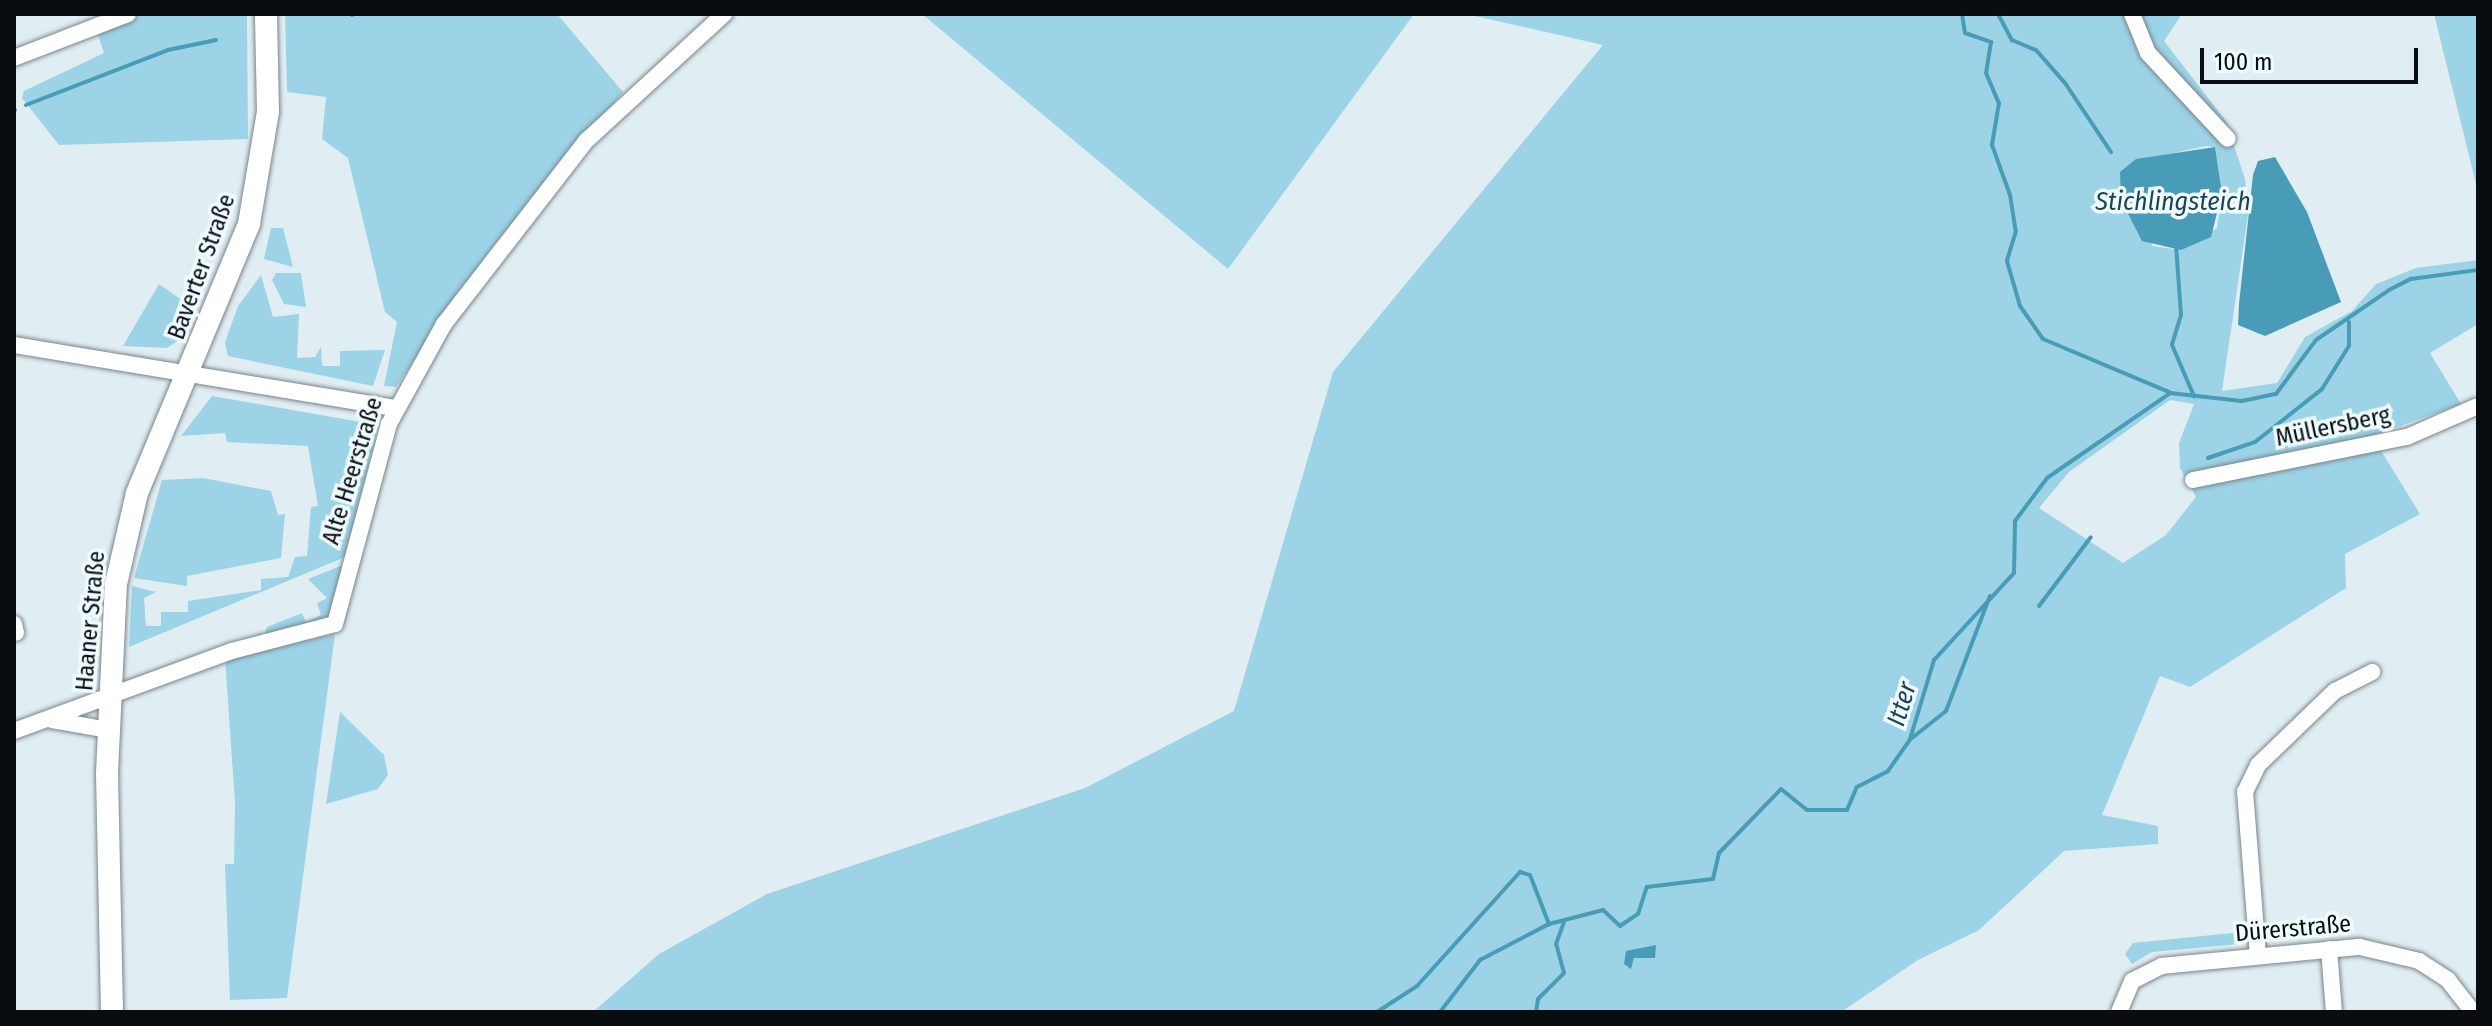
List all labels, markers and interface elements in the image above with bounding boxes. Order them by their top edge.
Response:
scale bar [2204,32,2422,82]
text: 100 m [2214,48,2272,76]
water label: Stichlingsteich [2095,186,2251,218]
street label: Baverter Straße [162,190,242,344]
street label: Alte Heerstraße [317,394,389,548]
street label: Müllersberg [2273,401,2393,453]
street label: Haaner Straße [71,550,111,692]
water label: Itter [1881,678,1923,730]
street label: Dürerstraße [2234,910,2352,948]

